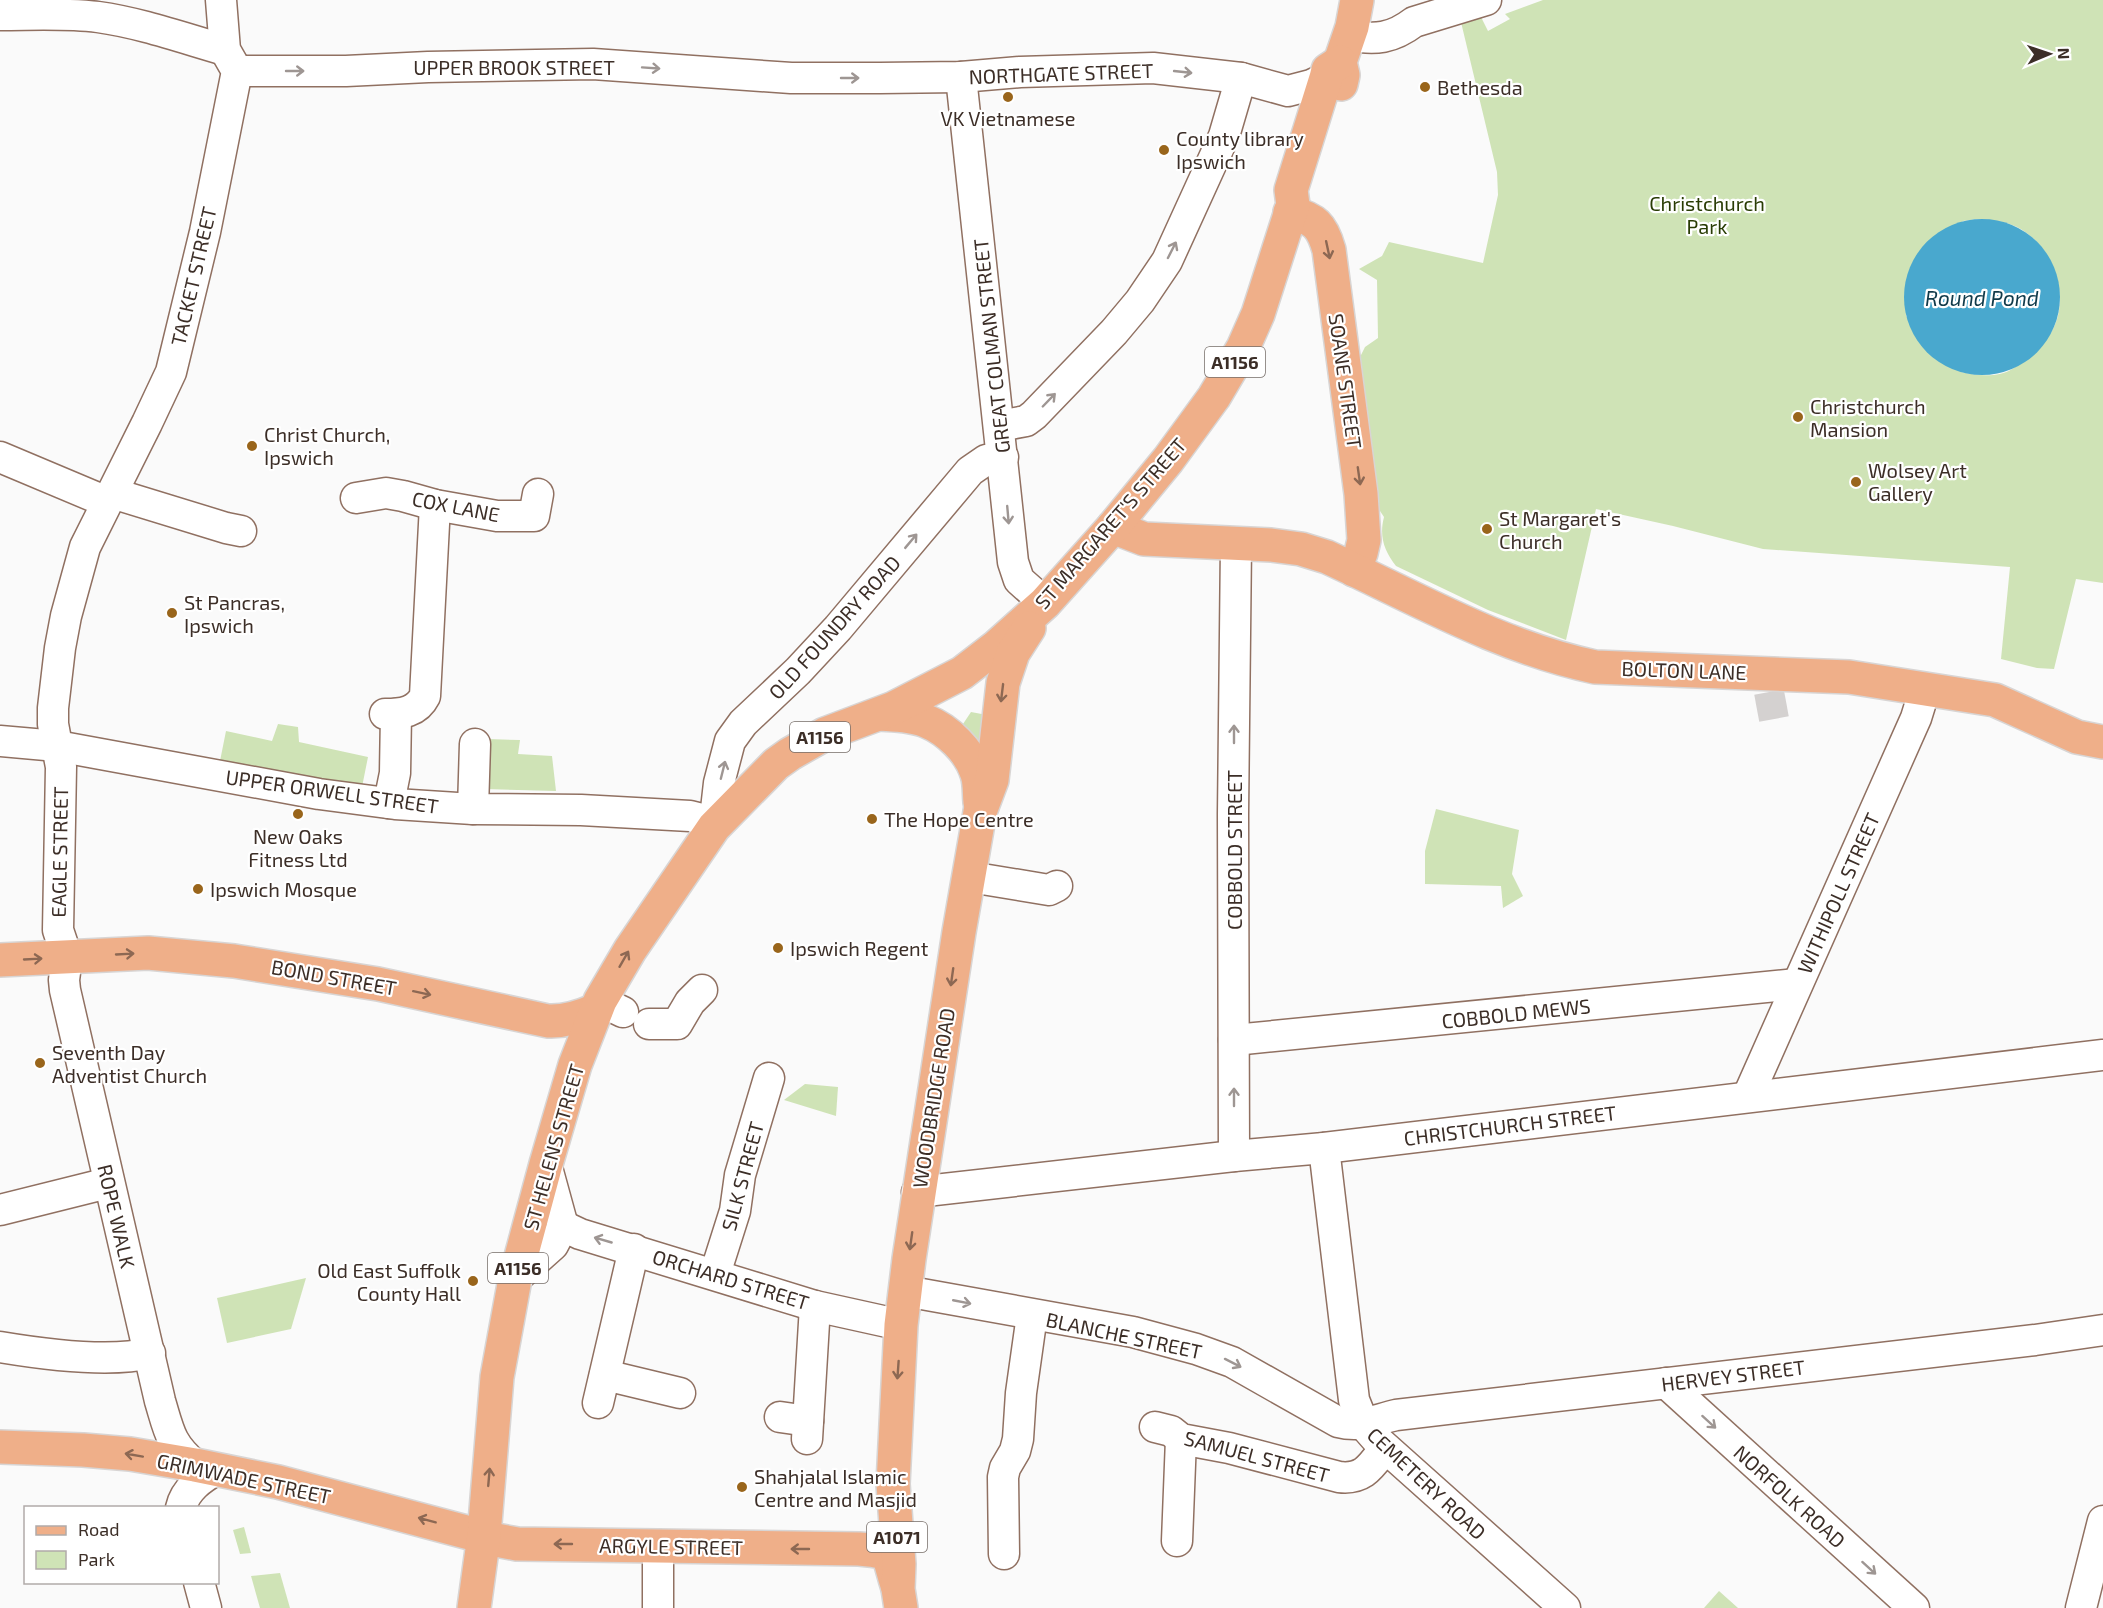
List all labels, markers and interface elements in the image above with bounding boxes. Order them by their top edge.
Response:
north arrow [2019,24,2079,84]
text: N [2055,47,2074,60]
street label: UPPER BROOK STREET [413,55,615,79]
street label: NORTHGATE STREET [968,58,1154,88]
one-way arrow [641,63,661,74]
one-way arrow [285,65,305,77]
one-way arrow [1173,67,1193,78]
one-way arrow [839,72,859,84]
place label: Bethesda [1437,75,1523,99]
marker: Bethesda [1418,80,1432,94]
marker: VK Vietnamese [1001,90,1015,104]
place label: VK Vietnamese [940,106,1076,130]
place label: County library Ipswich [1176,126,1304,173]
marker: County library Ipswich [1157,143,1171,157]
park label: Christchurch Park [1649,191,1765,238]
street label: TACKET STREET [165,204,221,348]
street label: GREAT COLMAN STREET [968,237,1014,454]
one-way arrow [1323,240,1334,259]
one-way arrow [1166,242,1178,259]
water label: Round Pond [1925,285,2039,310]
street label: SOANE STREET [1325,312,1367,450]
road number: A1156 [1205,347,1265,377]
one-way arrow [1042,392,1056,407]
place label: Christchurch Mansion [1810,394,1926,441]
marker: Christchurch Mansion [1791,410,1805,424]
place label: Christ Church, Ipswich [264,422,390,469]
street label: ST MARGARET'S STREET [1029,432,1191,613]
marker: Christ Church, Ipswich [245,439,259,453]
place label: Wolsey Art Gallery [1868,458,1967,505]
one-way arrow [1353,465,1364,485]
marker: Wolsey Art Gallery [1849,475,1863,489]
street label: COX LANE [410,486,502,526]
one-way arrow [1003,504,1014,524]
place label: St Margaret's Church [1499,506,1621,553]
marker: St Margaret's Church [1480,522,1494,536]
one-way arrow [905,533,918,549]
street label: OLD FOUNDRY ROAD [763,550,905,704]
place label: St Pancras, Ipswich [184,590,285,637]
marker: St Pancras, Ipswich [165,606,179,620]
street label: BOLTON LANE [1621,656,1747,684]
one-way arrow [996,683,1007,702]
road number: A1156 [790,722,850,752]
one-way arrow [1228,725,1240,745]
one-way arrow [717,760,729,779]
street label: UPPER ORWELL STREET [224,764,440,818]
street label: COBBOLD STREET [1222,770,1246,930]
street label: EAGLE STREET [46,786,72,918]
marker: New Oaks Fitness Ltd [291,807,305,821]
place label: The Hope Centre [884,807,1034,831]
street label: WITHIPOLL STREET [1792,809,1884,977]
marker: The Hope Centre [865,812,879,826]
place label: New Oaks Fitness Ltd [248,824,348,871]
place label: Ipswich Mosque [210,877,357,901]
marker: Ipswich Mosque [191,882,205,896]
place label: Ipswich Regent [790,936,929,960]
marker: Ipswich Regent [771,941,785,955]
one-way arrow [115,949,135,960]
one-way arrow [619,950,631,967]
one-way arrow [23,953,43,964]
street label: BOND STREET [269,954,399,1000]
one-way arrow [947,966,958,986]
one-way arrow [412,988,431,999]
street label: COBBOLD MEWS [1440,993,1592,1033]
street label: WOODBRIDGE ROAD [907,1006,959,1190]
place label: Seventh Day Adventist Church [52,1040,207,1087]
marker: Seventh Day Adventist Church [33,1056,47,1070]
street label: ST HELENS STREET [518,1061,588,1233]
one-way arrow [1228,1088,1240,1108]
street label: CHRISTCHURCH STREET [1402,1100,1618,1150]
street label: SILK STREET [716,1118,768,1233]
street label: ROPE WALK [93,1162,141,1271]
one-way arrow [905,1231,916,1251]
one-way arrow [594,1234,613,1245]
street label: ORCHARD STREET [650,1244,812,1314]
road number: A1156 [488,1253,548,1283]
place label: Old East Suffolk County Hall [317,1258,461,1305]
marker: Old East Suffolk County Hall [466,1274,480,1288]
one-way arrow [952,1296,972,1307]
street label: BLANCHE STREET [1044,1307,1205,1363]
street label: HERVEY STREET [1660,1354,1807,1396]
one-way arrow [1224,1358,1242,1370]
one-way arrow [892,1359,903,1379]
one-way arrow [1701,1415,1716,1429]
street label: CEMETERY ROAD [1363,1422,1491,1544]
street label: SAMUEL STREET [1182,1425,1333,1487]
street label: NORFOLK ROAD [1729,1440,1851,1552]
street label: GRIMWADE STREET [155,1448,333,1508]
one-way arrow [125,1450,145,1461]
place label: Shahjalal Islamic Centre and Masjid [754,1464,917,1511]
one-way arrow [483,1468,494,1487]
marker: Shahjalal Islamic Centre and Masjid [735,1480,749,1494]
legend [24,1506,219,1584]
one-way arrow [418,1514,437,1526]
text: Road [78,1518,119,1540]
road number: A1071 [867,1522,927,1552]
street label: ARGYLE STREET [599,1533,743,1559]
one-way arrow [554,1539,574,1550]
one-way arrow [791,1543,811,1555]
text: Park [78,1548,115,1570]
one-way arrow [1861,1561,1876,1575]

